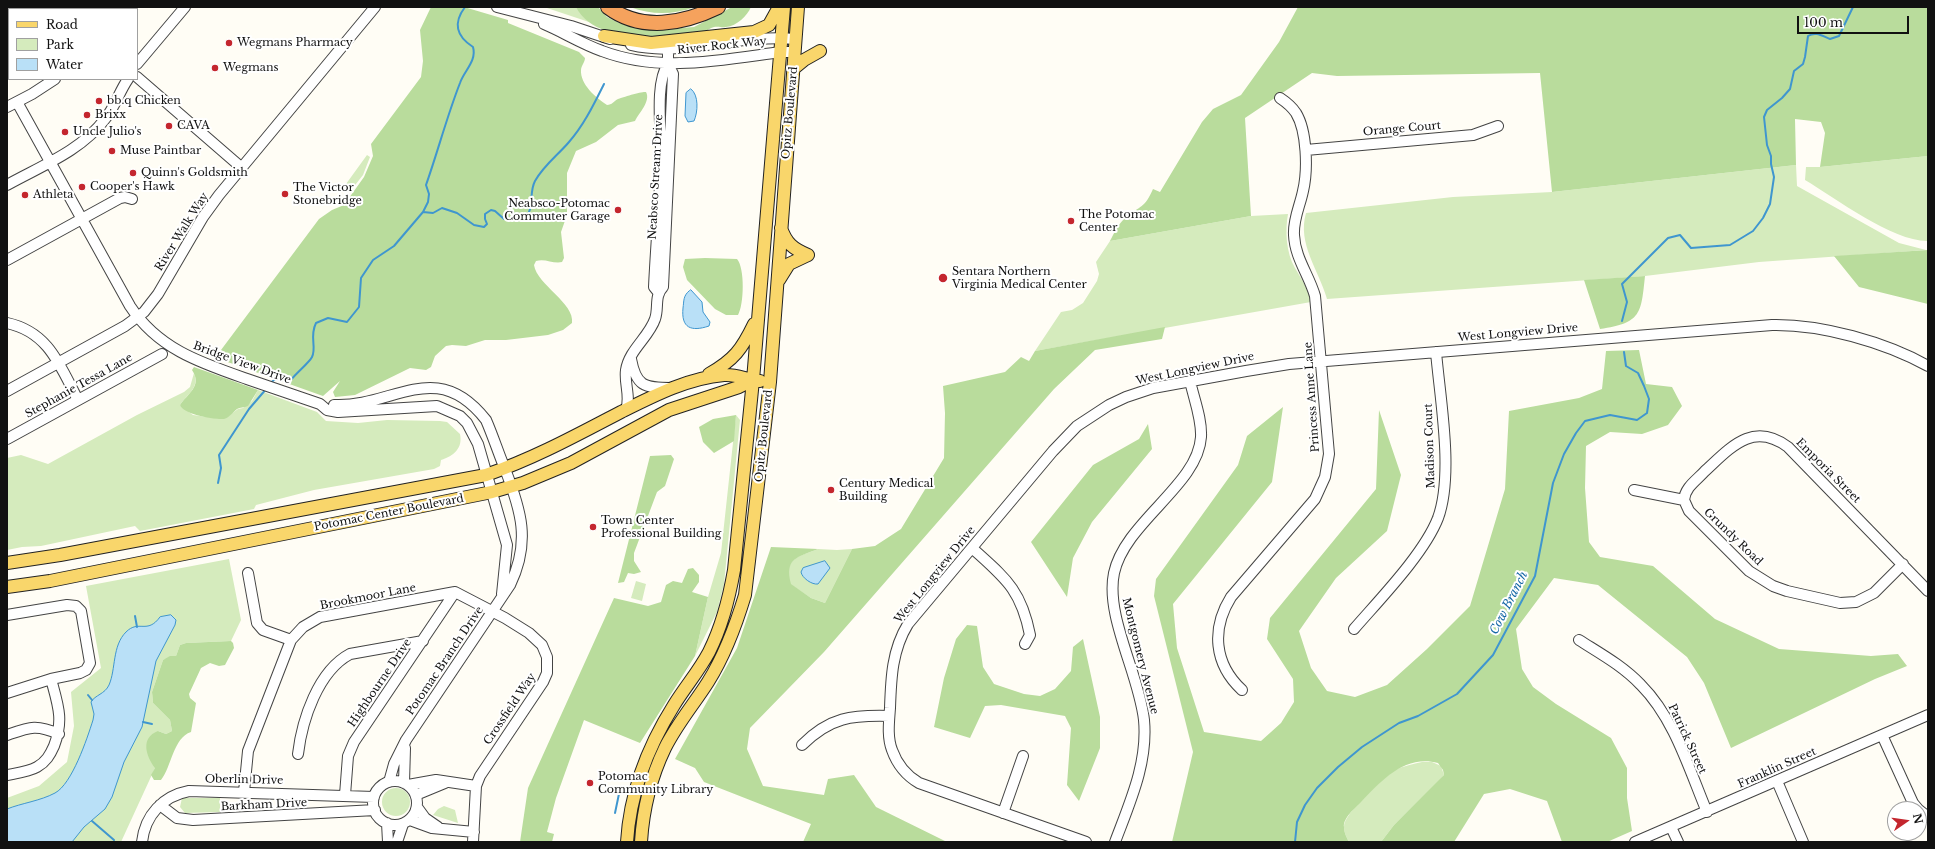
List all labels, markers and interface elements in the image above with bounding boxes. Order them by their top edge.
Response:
legend [8,8,138,80]
scale bar [1799,8,1911,34]
text: 100 m [1804,15,1843,30]
text: Road [46,17,78,32]
street label: River Rock Way [677,35,767,57]
place label: Wegmans Pharmacy [237,36,353,50]
text: Park [46,37,74,52]
marker: Wegmans Pharmacy [224,38,234,48]
text: Water [46,57,83,72]
place label: Wegmans [223,61,278,75]
marker: Wegmans [210,63,220,73]
street label: Opitz Boulevard [779,66,801,160]
place label: bb.q Chicken [107,94,181,108]
marker: bb.q Chicken [94,96,104,106]
place label: Brixx [95,108,126,122]
marker: Brixx [82,110,92,120]
street label: Neabsco Stream Drive [646,114,666,240]
place label: CAVA [177,119,210,133]
street label: Orange Court [1363,119,1441,139]
marker: CAVA [164,121,174,131]
place label: Uncle Julio's [73,125,142,139]
marker: Uncle Julio's [60,127,70,137]
place label: Muse Paintbar [120,144,201,158]
marker: Muse Paintbar [107,146,117,156]
place label: Quinn's Goldsmith [141,166,248,180]
marker: Quinn's Goldsmith [128,168,138,178]
place label: Cooper's Hawk [90,180,175,194]
place label: The Victor Stonebridge [293,181,362,207]
marker: Cooper's Hawk [77,182,87,192]
place label: Athleta [33,188,73,202]
marker: The Victor Stonebridge [280,189,290,199]
marker: Athleta [20,190,30,200]
street label: River Walk Way [153,190,211,274]
place label: Neabsco-Potomac Commuter Garage [504,197,610,223]
marker: Neabsco-Potomac Commuter Garage [613,205,623,215]
place label: The Potomac Center [1079,208,1154,234]
marker: The Potomac Center [1066,216,1076,226]
place label: Sentara Northern Virginia Medical Center [952,265,1087,291]
marker: Sentara Northern Virginia Medical Center [937,272,949,284]
street label: West Longview Drive [1457,321,1579,345]
street label: Bridge View Drive [191,339,293,387]
street label: Princess Anne Lane [1302,341,1322,453]
street label: West Longview Drive [1135,350,1255,388]
street label: Stephanie Tessa Lane [23,351,135,421]
street label: Opitz Boulevard [753,389,775,483]
street label: Madison Court [1422,403,1438,489]
street label: Emporia Street [1793,436,1863,506]
place label: Century Medical Building [839,477,933,503]
marker: Century Medical Building [826,485,836,495]
street label: Potomac Center Boulevard [313,492,465,534]
street label: Grundy Road [1701,506,1765,568]
place label: Town Center Professional Building [601,514,721,540]
marker: Town Center Professional Building [588,522,598,532]
street label: West Longview Drive [892,524,978,626]
water label: Cow Branch [1487,569,1531,637]
street label: Brookmoor Lane [319,581,417,613]
street label: Montgomery Avenue [1119,596,1161,716]
street label: Potomac Branch Drive [404,604,486,718]
street label: Highbourne Drive [346,636,414,730]
street label: Crossfield Way [481,671,539,747]
street label: Patrick Street [1665,702,1709,776]
street label: Franklin Street [1736,745,1818,791]
place label: Potomac Community Library [598,770,713,796]
street label: Oberlin Drive [205,773,283,787]
marker: Potomac Community Library [585,778,595,788]
street label: Barkham Drive [220,796,308,814]
north arrow [1887,801,1927,841]
text: N [1910,812,1926,825]

